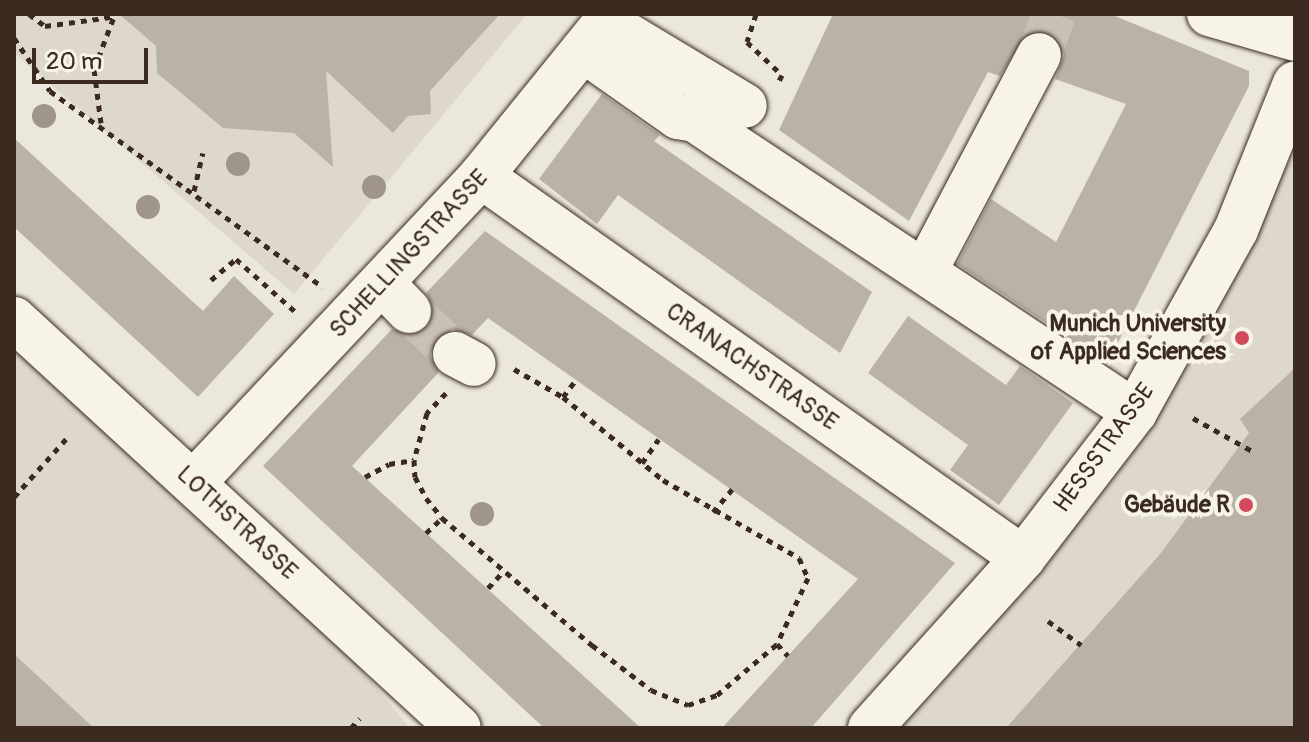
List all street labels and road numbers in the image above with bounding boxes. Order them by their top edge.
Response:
street label: SCHELLINGSTRASSE [324,164,494,344]
street label: CRANACHSTRASSE [660,297,844,437]
street label: HESSSTRASSE [1047,378,1161,518]
street label: LOTHSTRASSE [171,460,303,586]

